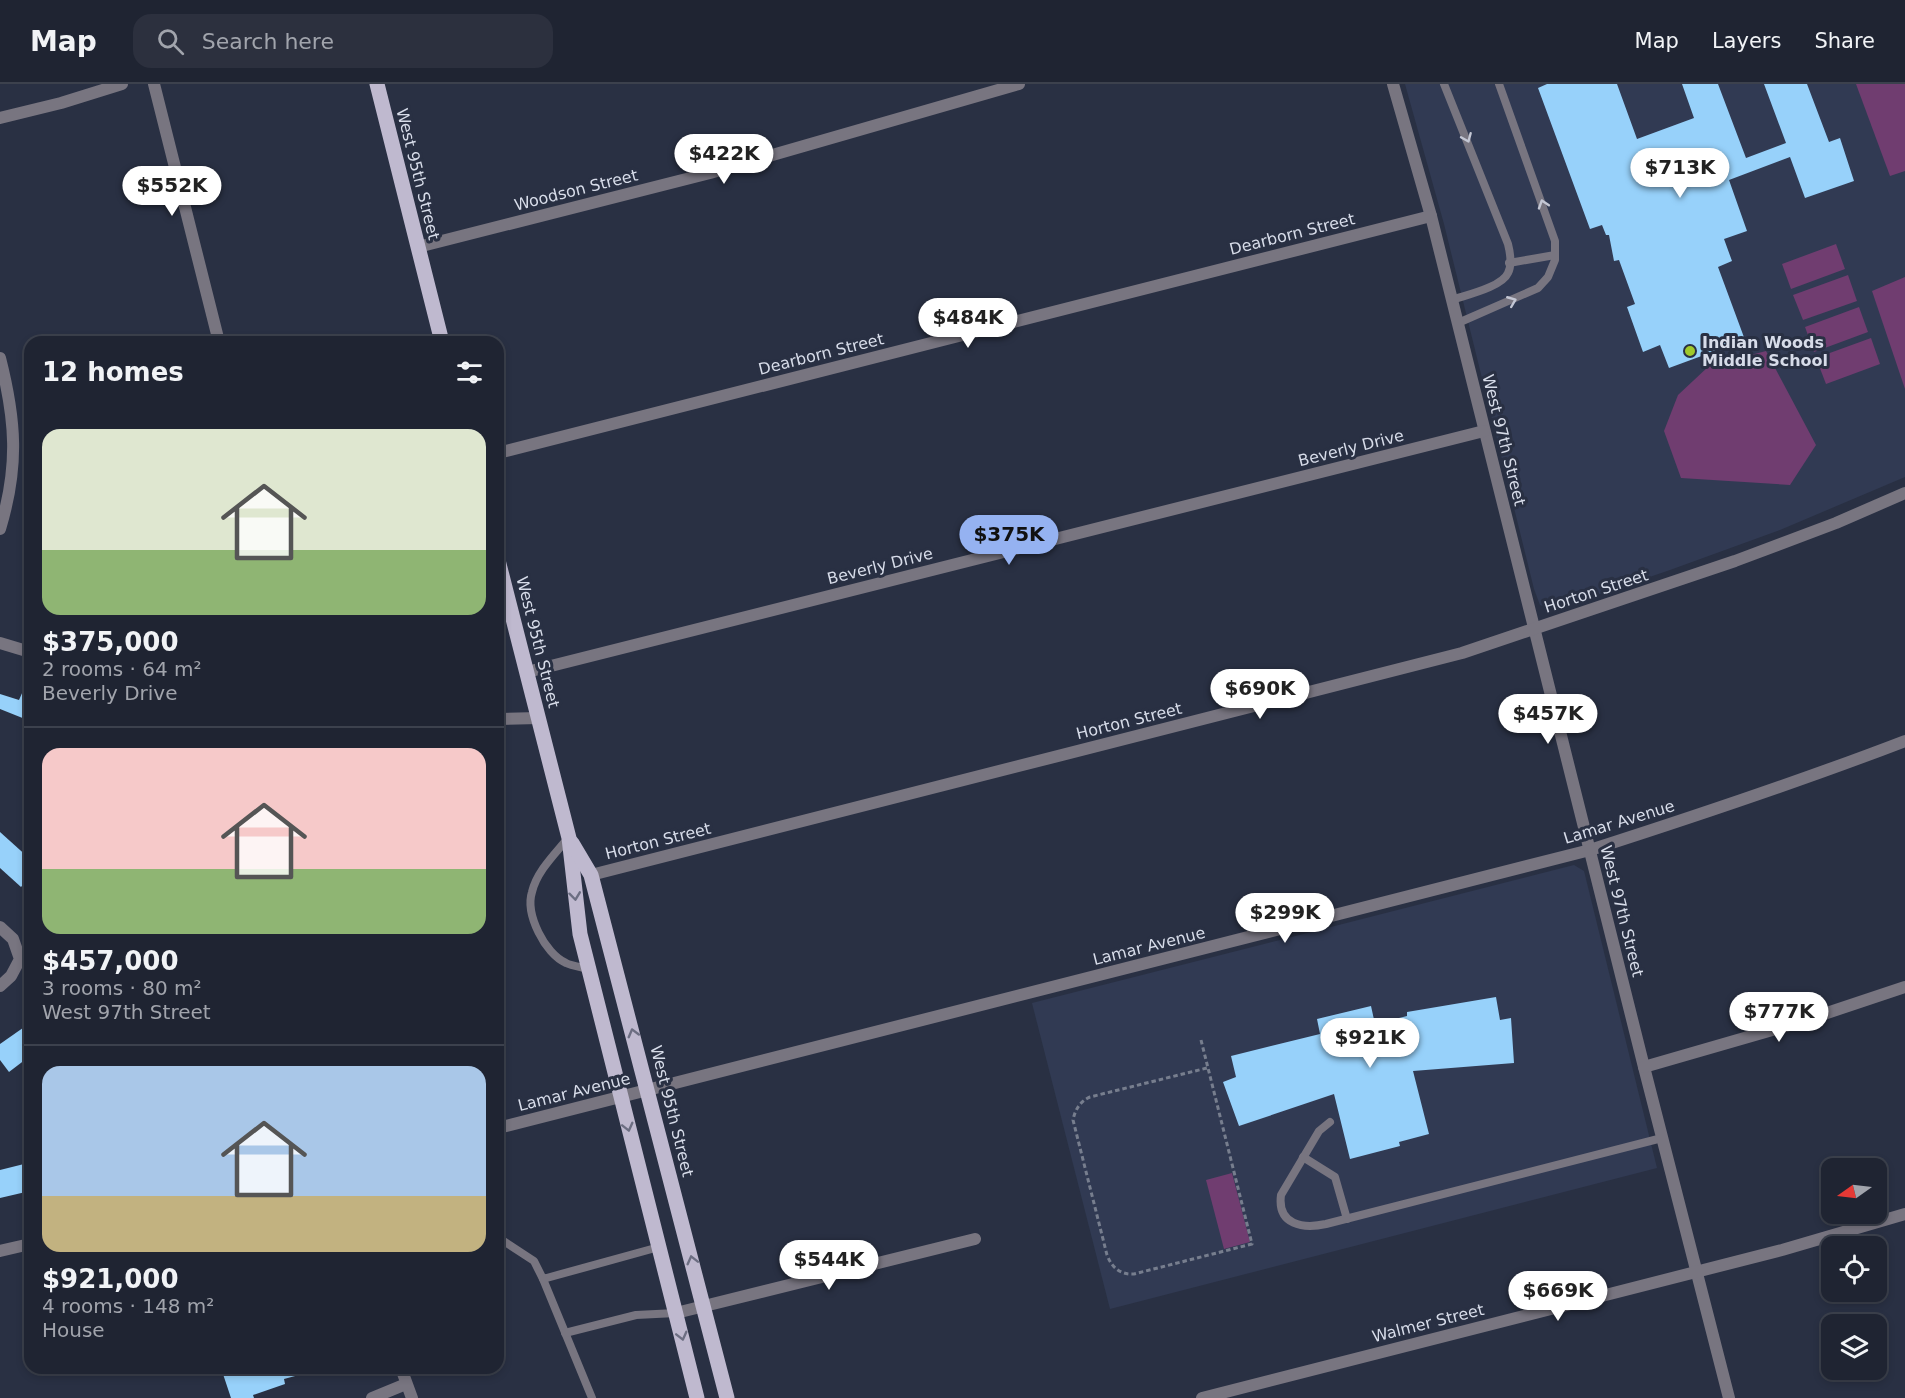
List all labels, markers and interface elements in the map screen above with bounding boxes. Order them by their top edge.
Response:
search box [133,14,553,68]
text: Map [30,25,97,58]
icon: search [154,25,187,58]
text: Search here [202,29,334,54]
text: Map [1635,29,1679,53]
text: Layers [1712,29,1781,53]
text: Share [1814,29,1875,53]
street label: West 95th Street [392,106,444,242]
one-way arrow [1460,131,1472,142]
pin: $422K [682,134,766,185]
text: $422K [688,141,760,165]
pin: $713K [1638,148,1722,199]
text: $713K [1644,155,1716,179]
street label: Woodson Street [512,165,640,215]
pin: $552K [130,166,214,217]
text: $552K [136,173,208,197]
one-way arrow [1538,199,1550,210]
street label: Dearborn Street [1227,209,1357,259]
one-way arrow [1506,296,1517,308]
pin: $484K [926,298,1010,349]
text: $484K [932,305,1004,329]
street label: Dearborn Street [756,329,886,379]
place label: Indian Woods Middle School [1702,333,1828,370]
marker: Indian Woods Middle School [1683,344,1697,358]
icon: filters [453,356,486,389]
text: 12 homes [42,357,184,387]
street label: West 97th Street [1478,372,1530,508]
street label: Beverly Drive [1296,426,1406,470]
icon: home [210,468,318,576]
pin: $375K [967,515,1051,566]
text: $375K [973,522,1045,546]
street label: Beverly Drive [825,544,935,588]
street label: Horton Street [1542,565,1650,617]
street label: West 95th Street [512,574,564,710]
text: $375,000 [42,627,179,657]
text: 2 rooms · 64 m² [42,657,202,681]
pin: $690K [1218,669,1302,720]
text: $690K [1224,676,1296,700]
text: Beverly Drive [42,681,177,705]
pin: $457K [1506,694,1590,745]
street label: Horton Street [1074,699,1184,743]
text: $457K [1512,701,1584,725]
icon: home [210,787,318,895]
street label: Lamar Avenue [1561,796,1677,848]
street label: Horton Street [603,819,713,863]
street label: West 97th Street [1596,843,1648,979]
one-way arrow [569,891,581,900]
pin: $299K [1243,893,1327,944]
text: $299K [1249,900,1321,924]
street label: Lamar Avenue [1091,923,1207,969]
text: $457,000 [42,946,179,976]
text: 3 rooms · 80 m² [42,976,202,1000]
pin: $777K [1737,992,1821,1043]
text: $777K [1743,999,1815,1023]
text: West 97th Street [42,1000,211,1024]
pin: $921K [1328,1018,1412,1069]
text: $921K [1334,1025,1406,1049]
one-way arrow [628,1028,641,1038]
street label: West 95th Street [646,1043,698,1179]
street label: Lamar Avenue [516,1069,632,1115]
icon: home [210,1105,318,1213]
one-way arrow [620,1122,633,1132]
north arrow [1821,1158,1887,1224]
map controls [1821,1158,1887,1380]
button: locate [1821,1236,1887,1302]
pin: $544K [787,1240,871,1291]
text: $544K [793,1247,865,1271]
one-way arrow [686,1255,699,1265]
text: $921,000 [42,1264,179,1294]
pin: $669K [1516,1271,1600,1322]
text: $669K [1522,1278,1594,1302]
text: 4 rooms · 148 m² [42,1294,214,1318]
street label: Walmer Street [1370,1300,1486,1346]
button: layers [1821,1314,1887,1380]
text: House [42,1318,105,1342]
one-way arrow [674,1331,687,1341]

